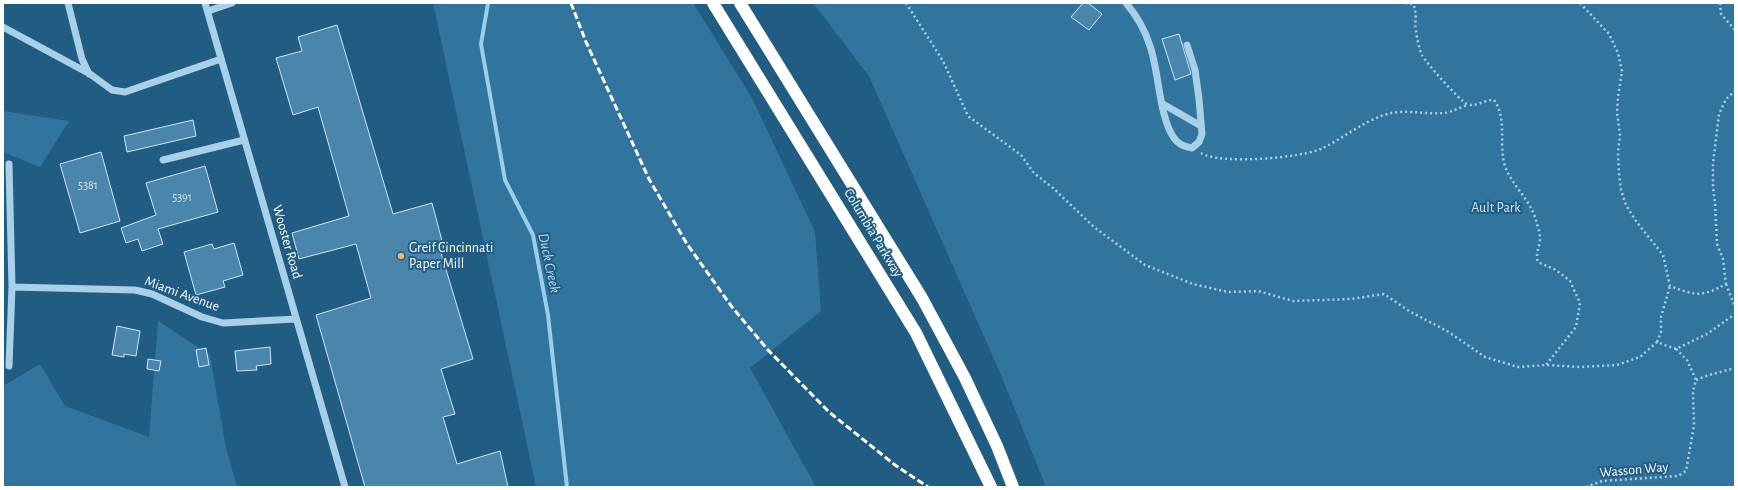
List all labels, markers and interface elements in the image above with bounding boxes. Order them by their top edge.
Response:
house number: 5381 [78,179,98,191]
street label: Columbia Parkway [841,186,905,280]
house number: 5391 [172,191,192,203]
park label: Ault Park [1471,201,1521,215]
street label: Wooster Road [270,203,304,281]
water label: Duck Creek [535,232,563,294]
place label: Greif Cincinnati Paper Mill [409,241,493,271]
marker: Greif Cincinnati Paper Mill [396,251,406,261]
street label: Miami Avenue [143,274,221,314]
street label: Wasson Way [1599,460,1669,480]

